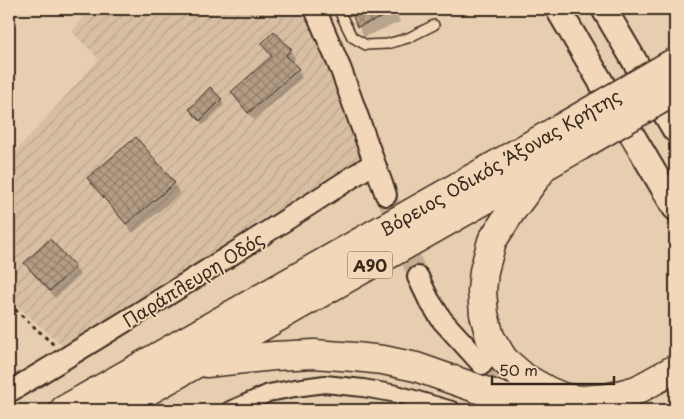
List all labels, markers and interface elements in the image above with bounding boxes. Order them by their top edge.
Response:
street label: Βόρειος Οδικός Άξονας Κρήτης [374,82,626,242]
street label: Παράπλευρη Οδός [117,225,269,333]
road number: Α90 [348,252,392,278]
scale bar [492,354,614,386]
text: 50 m [499,358,538,381]

